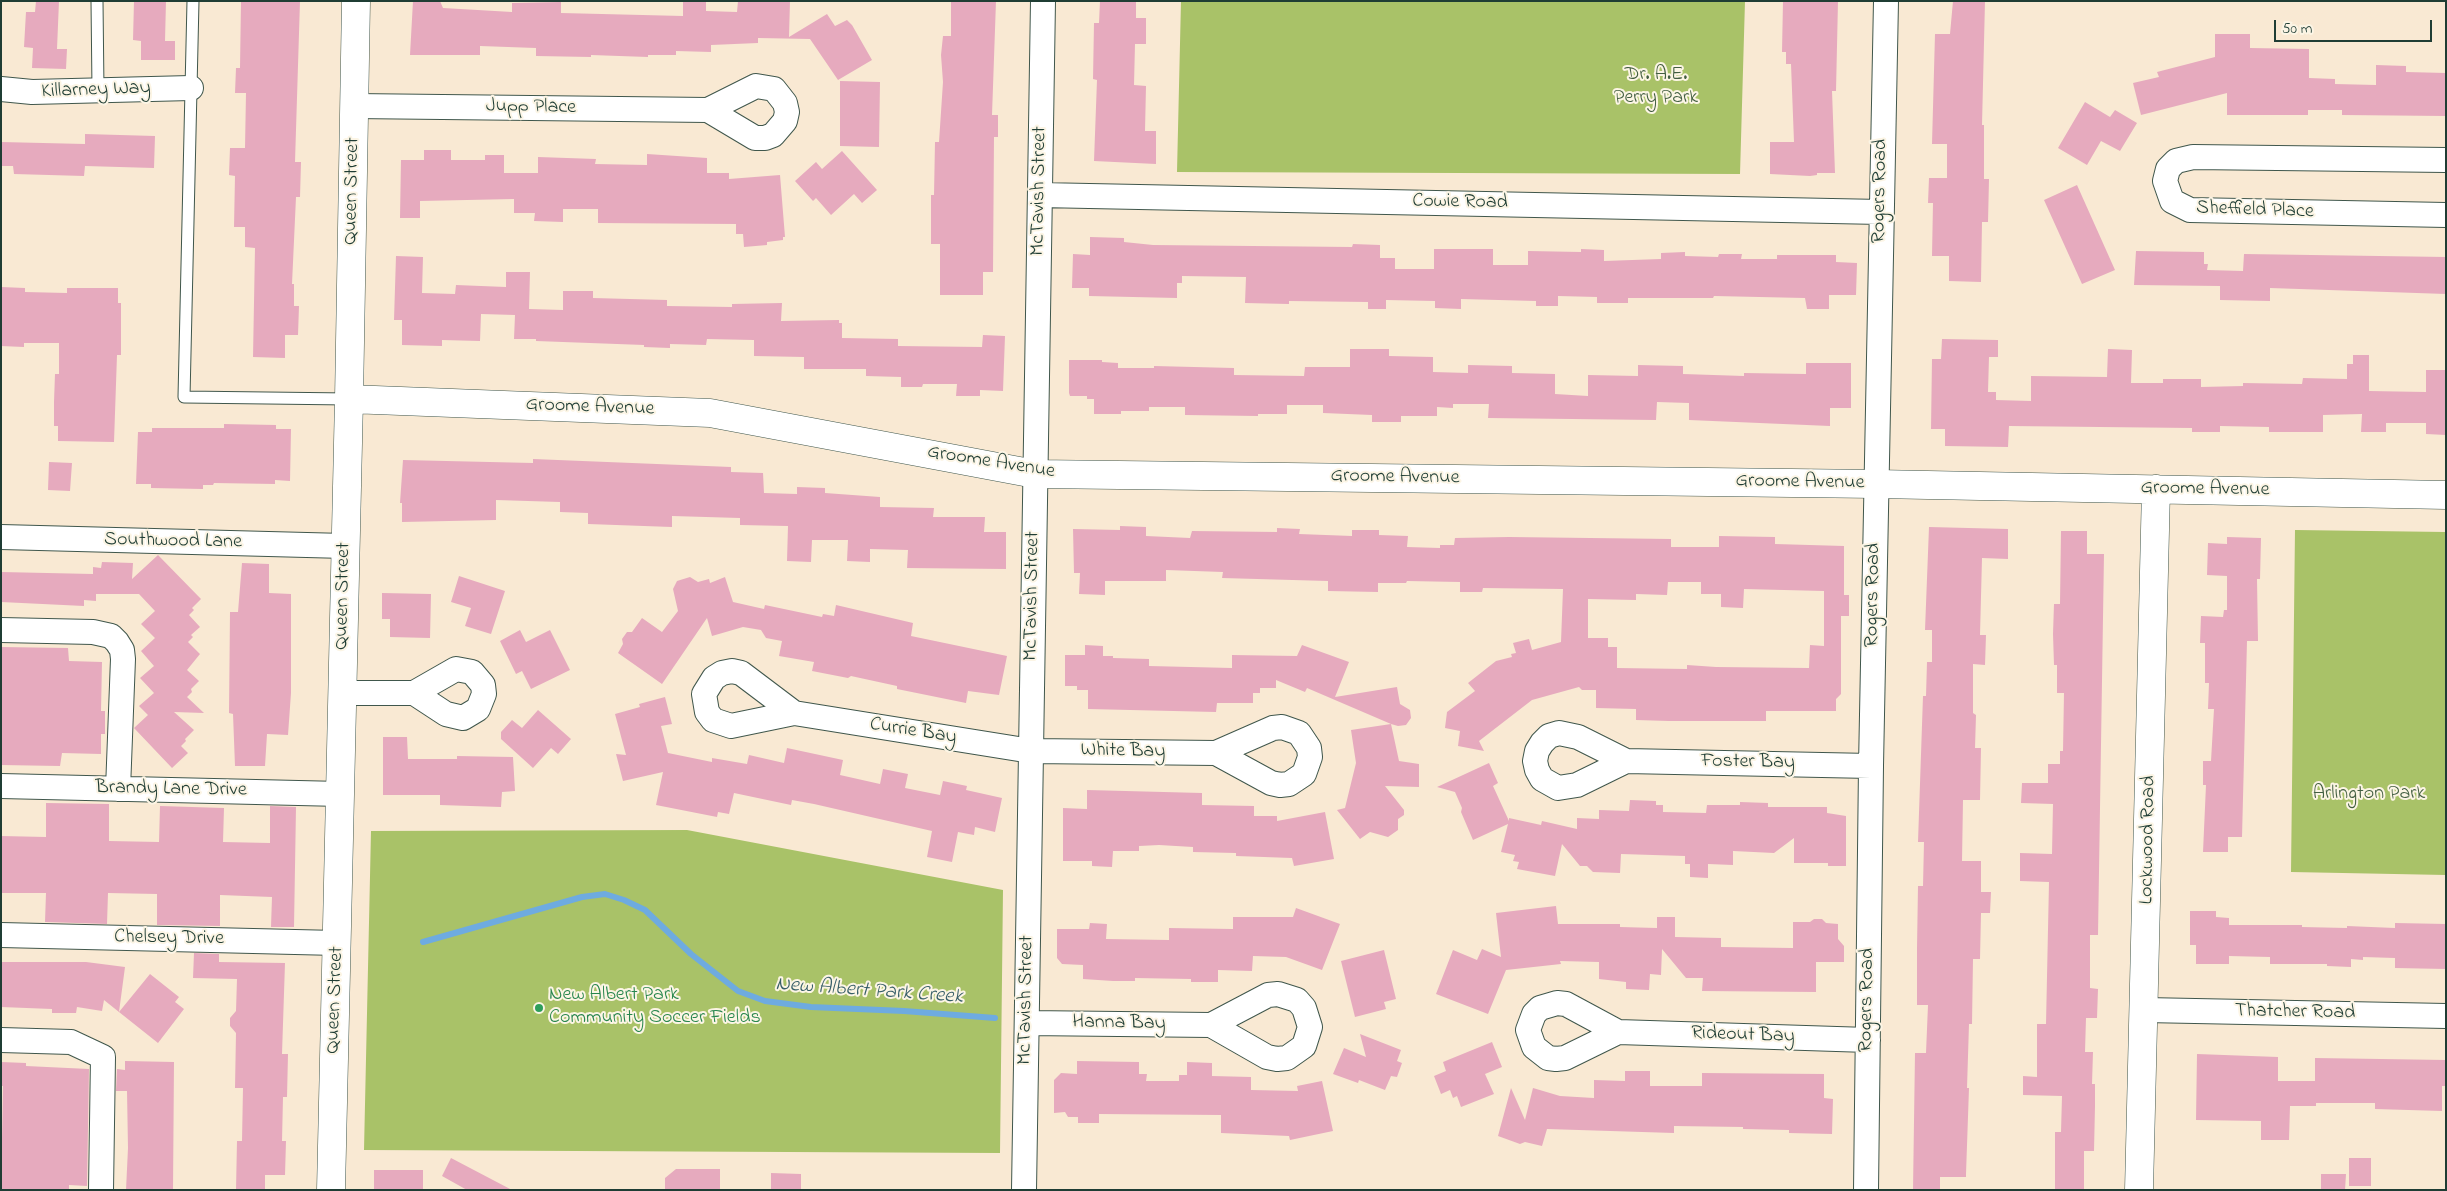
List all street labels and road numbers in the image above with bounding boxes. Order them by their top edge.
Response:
street label: Killarney Way [41,77,151,105]
street label: Jupp Place [486,95,576,121]
street label: McTavish Street [1027,126,1053,256]
street label: Queen Street [340,137,366,245]
street label: Rogers Road [1868,139,1894,243]
street label: Cowie Road [1412,190,1508,216]
street label: Sheffield Place [2196,197,2314,225]
street label: Groome Avenue [525,394,655,422]
street label: Groome Avenue [926,441,1056,485]
street label: Groome Avenue [1330,465,1460,491]
street label: Groome Avenue [1735,470,1865,496]
street label: Groome Avenue [2140,477,2270,503]
street label: Southwood Lane [104,529,242,555]
street label: McTavish Street [1020,531,1046,661]
street label: Queen Street [331,542,357,650]
street label: Rogers Road [1861,543,1887,647]
street label: Currie Bay [868,713,958,751]
street label: White Bay [1080,739,1166,765]
street label: Foster Bay [1701,750,1795,776]
street label: Lockwood Road [2136,775,2162,905]
street label: Brandy Lane Drive [95,777,247,803]
street label: Chelsey Drive [114,926,224,952]
street label: McTavish Street [1014,935,1040,1065]
street label: Queen Street [322,946,350,1054]
street label: Rogers Road [1855,948,1881,1052]
street label: Thatcher Road [2235,1000,2355,1026]
street label: Hanna Bay [1072,1011,1166,1037]
street label: Rideout Bay [1691,1022,1795,1050]

